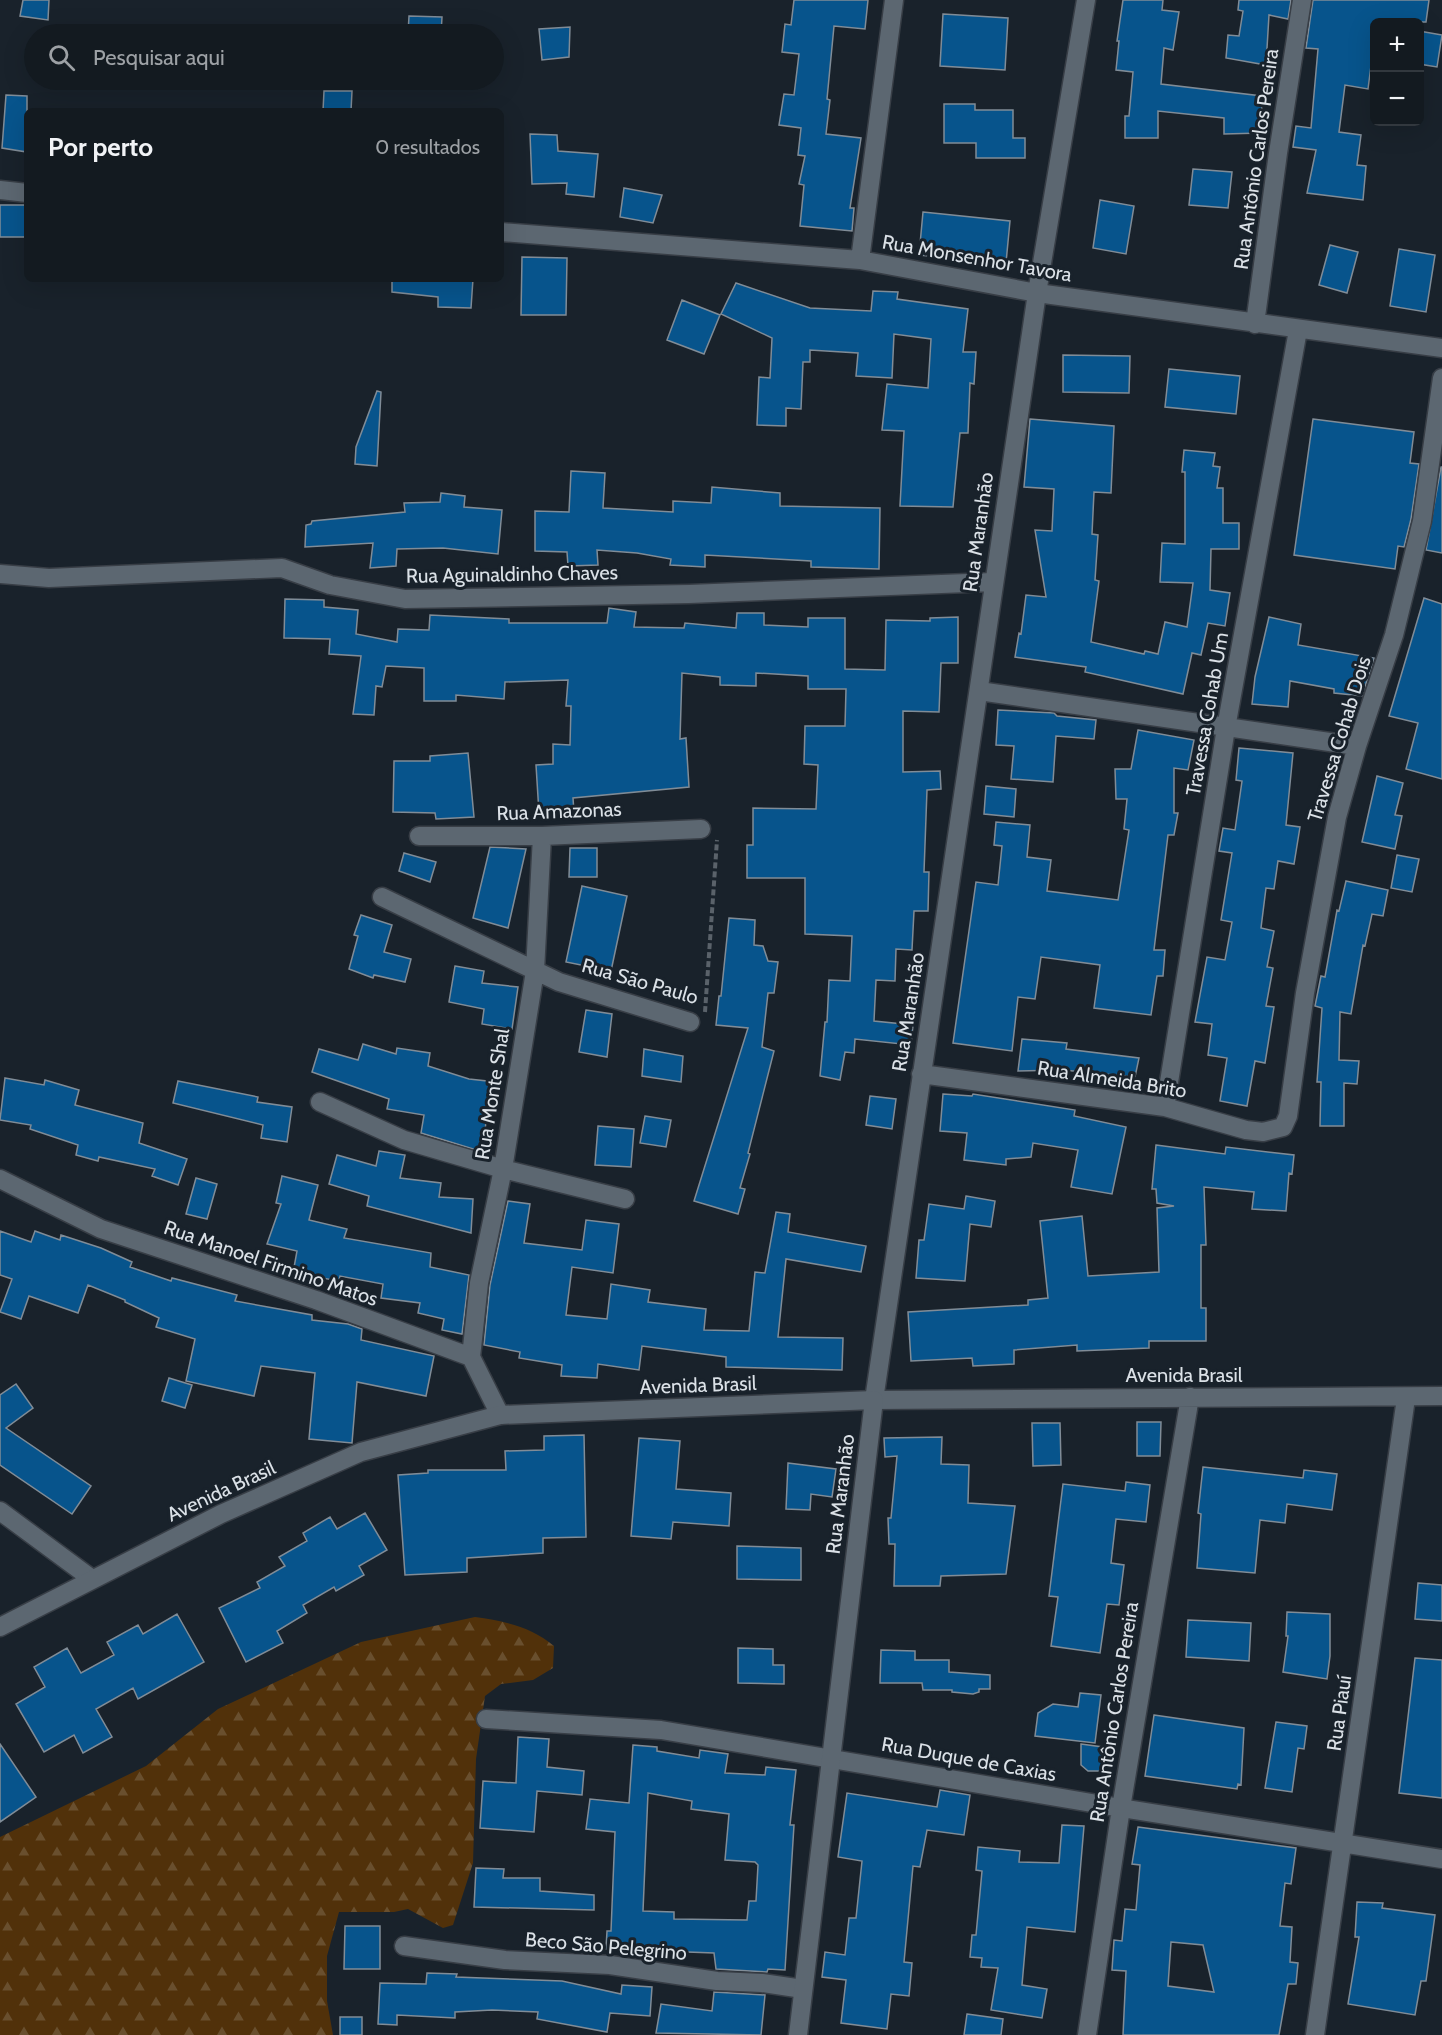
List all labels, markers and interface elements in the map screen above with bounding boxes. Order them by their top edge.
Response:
map controls [1370,18,1424,126]
button: + [1370,18,1424,72]
search box [24,24,504,90]
icon: search [45,41,78,74]
text: Pesquisar aqui [93,44,225,71]
street label: Rua Antônio Carlos Pereira [1229,47,1283,271]
button: − [1370,72,1424,126]
text: Por perto [48,131,153,163]
text: 0 resultados [375,135,480,159]
street label: Rua Monsenhor Tavora [880,230,1074,287]
street label: Rua Maranhão [958,471,998,593]
street label: Rua Aguinaldinho Chaves [406,560,618,588]
street label: Travessa Cohab Um [1181,630,1233,798]
street label: Travessa Cohab Dois [1302,653,1376,825]
street label: Rua Amazonas [496,797,622,825]
street label: Rua Maranhão [887,951,929,1073]
street label: Rua São Paulo [579,953,701,1009]
street label: Rua Monte Shal [470,1026,514,1161]
street label: Rua Almeida Brito [1036,1055,1188,1103]
street label: Rua Manoel Firmino Matos [161,1215,381,1311]
street label: Avenida Brasil [1126,1363,1243,1387]
street label: Avenida Brasil [639,1371,757,1399]
street label: Rua Maranhão [821,1433,859,1555]
street label: Avenida Brasil [163,1455,279,1527]
street label: Rua Antônio Carlos Pereira [1085,1600,1143,1824]
street label: Rua Piauí [1322,1674,1356,1752]
street label: Rua Duque de Caxias [880,1732,1058,1786]
street label: Beco São Pelegrino [524,1927,688,1965]

